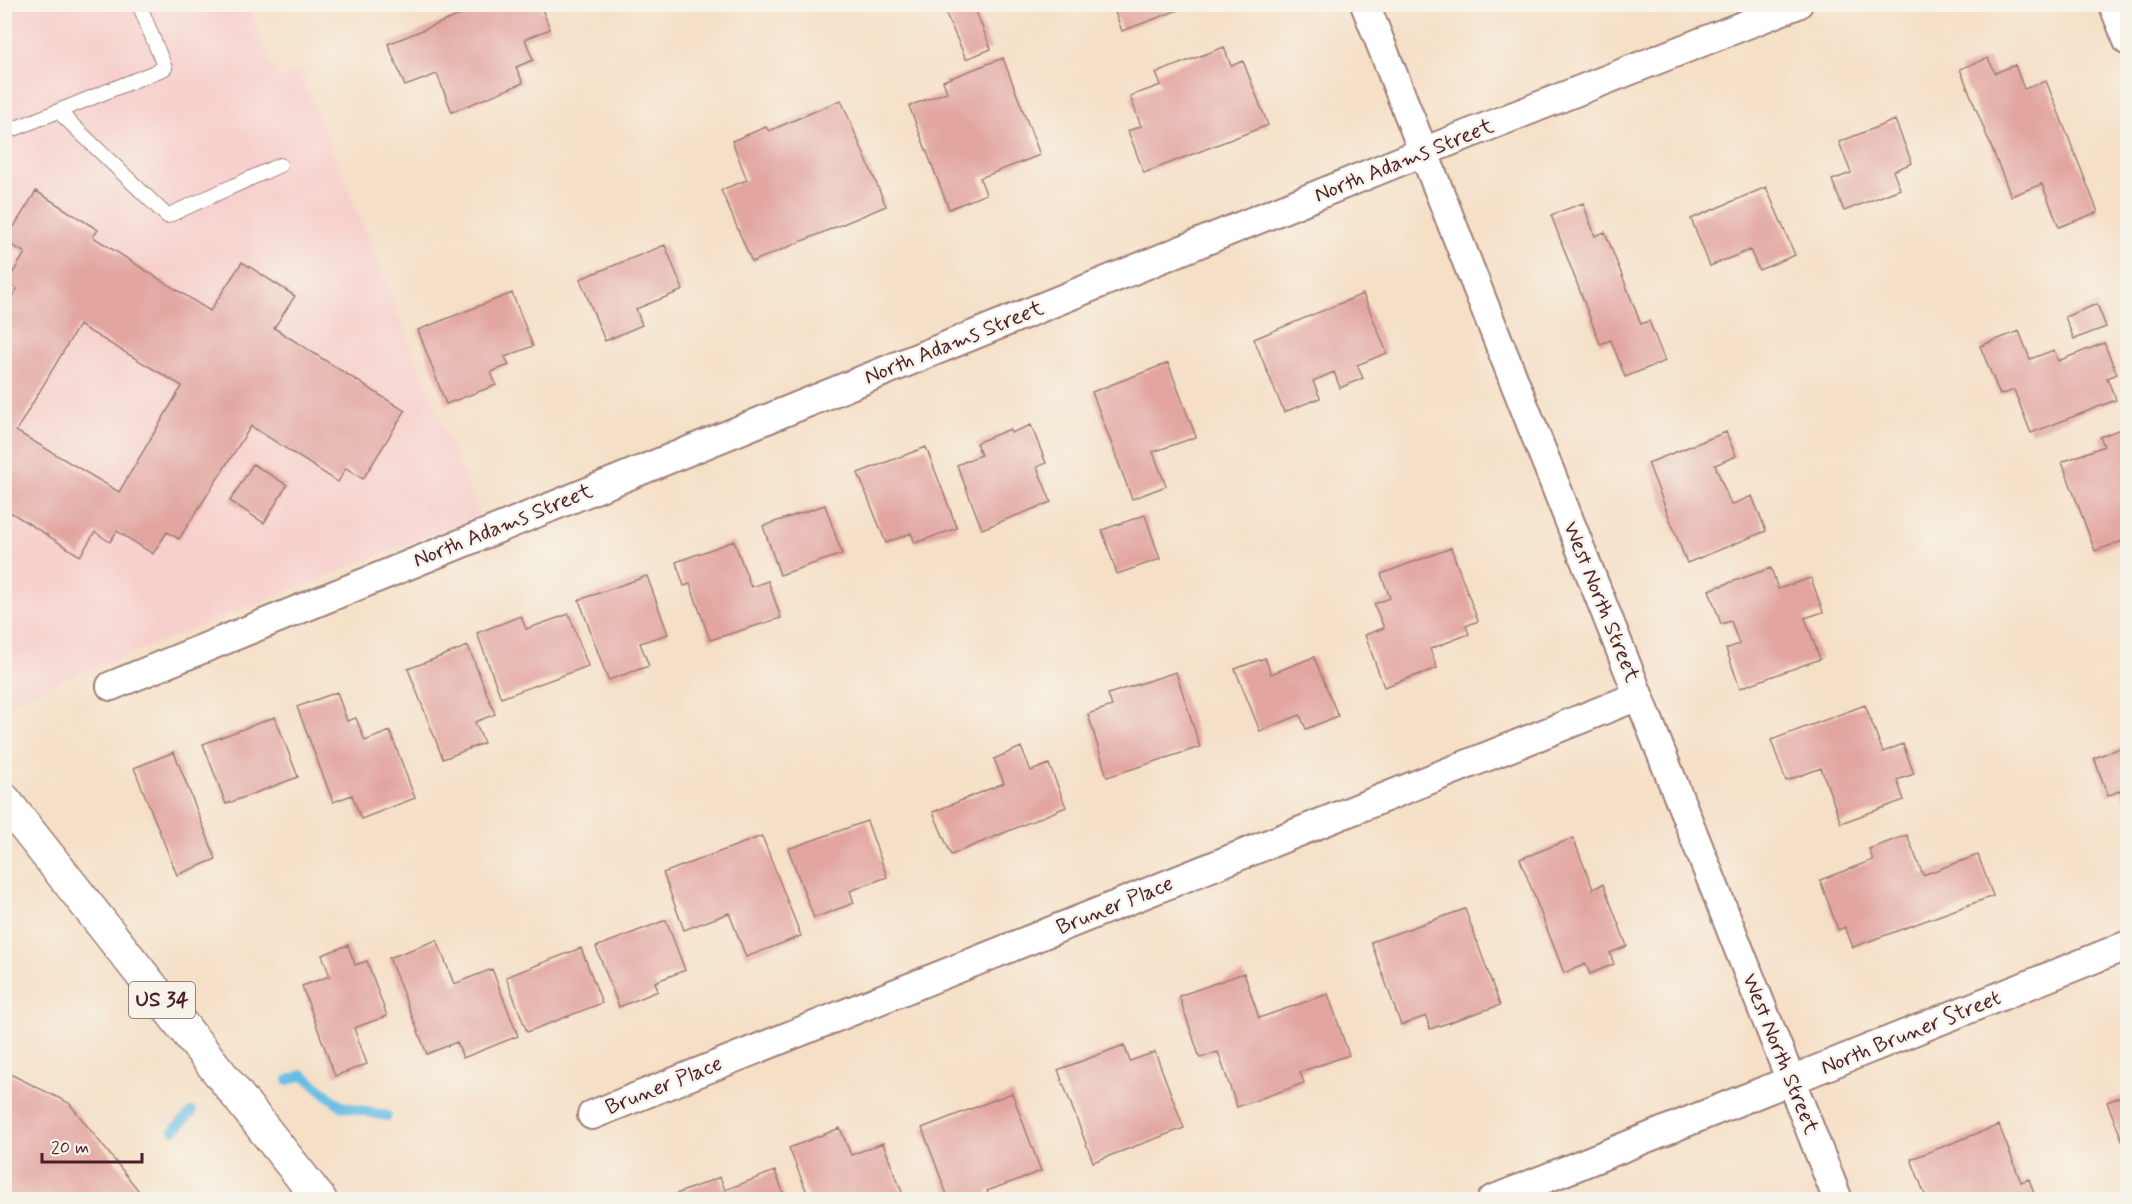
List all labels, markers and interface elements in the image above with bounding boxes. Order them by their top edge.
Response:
street label: North Adams Street [1310,112,1498,210]
street label: North Adams Street [860,294,1048,392]
street label: North Adams Street [409,477,597,575]
street label: West North Street [1556,517,1646,687]
street label: Bruner Place [1052,870,1178,942]
street label: West North Street [1735,969,1825,1139]
road number: US 34 [129,982,195,1018]
street label: North Bruner Street [1817,984,2005,1082]
street label: Bruner Place [601,1050,727,1122]
scale bar [42,1126,142,1164]
text: 20 m [51,1136,89,1160]

